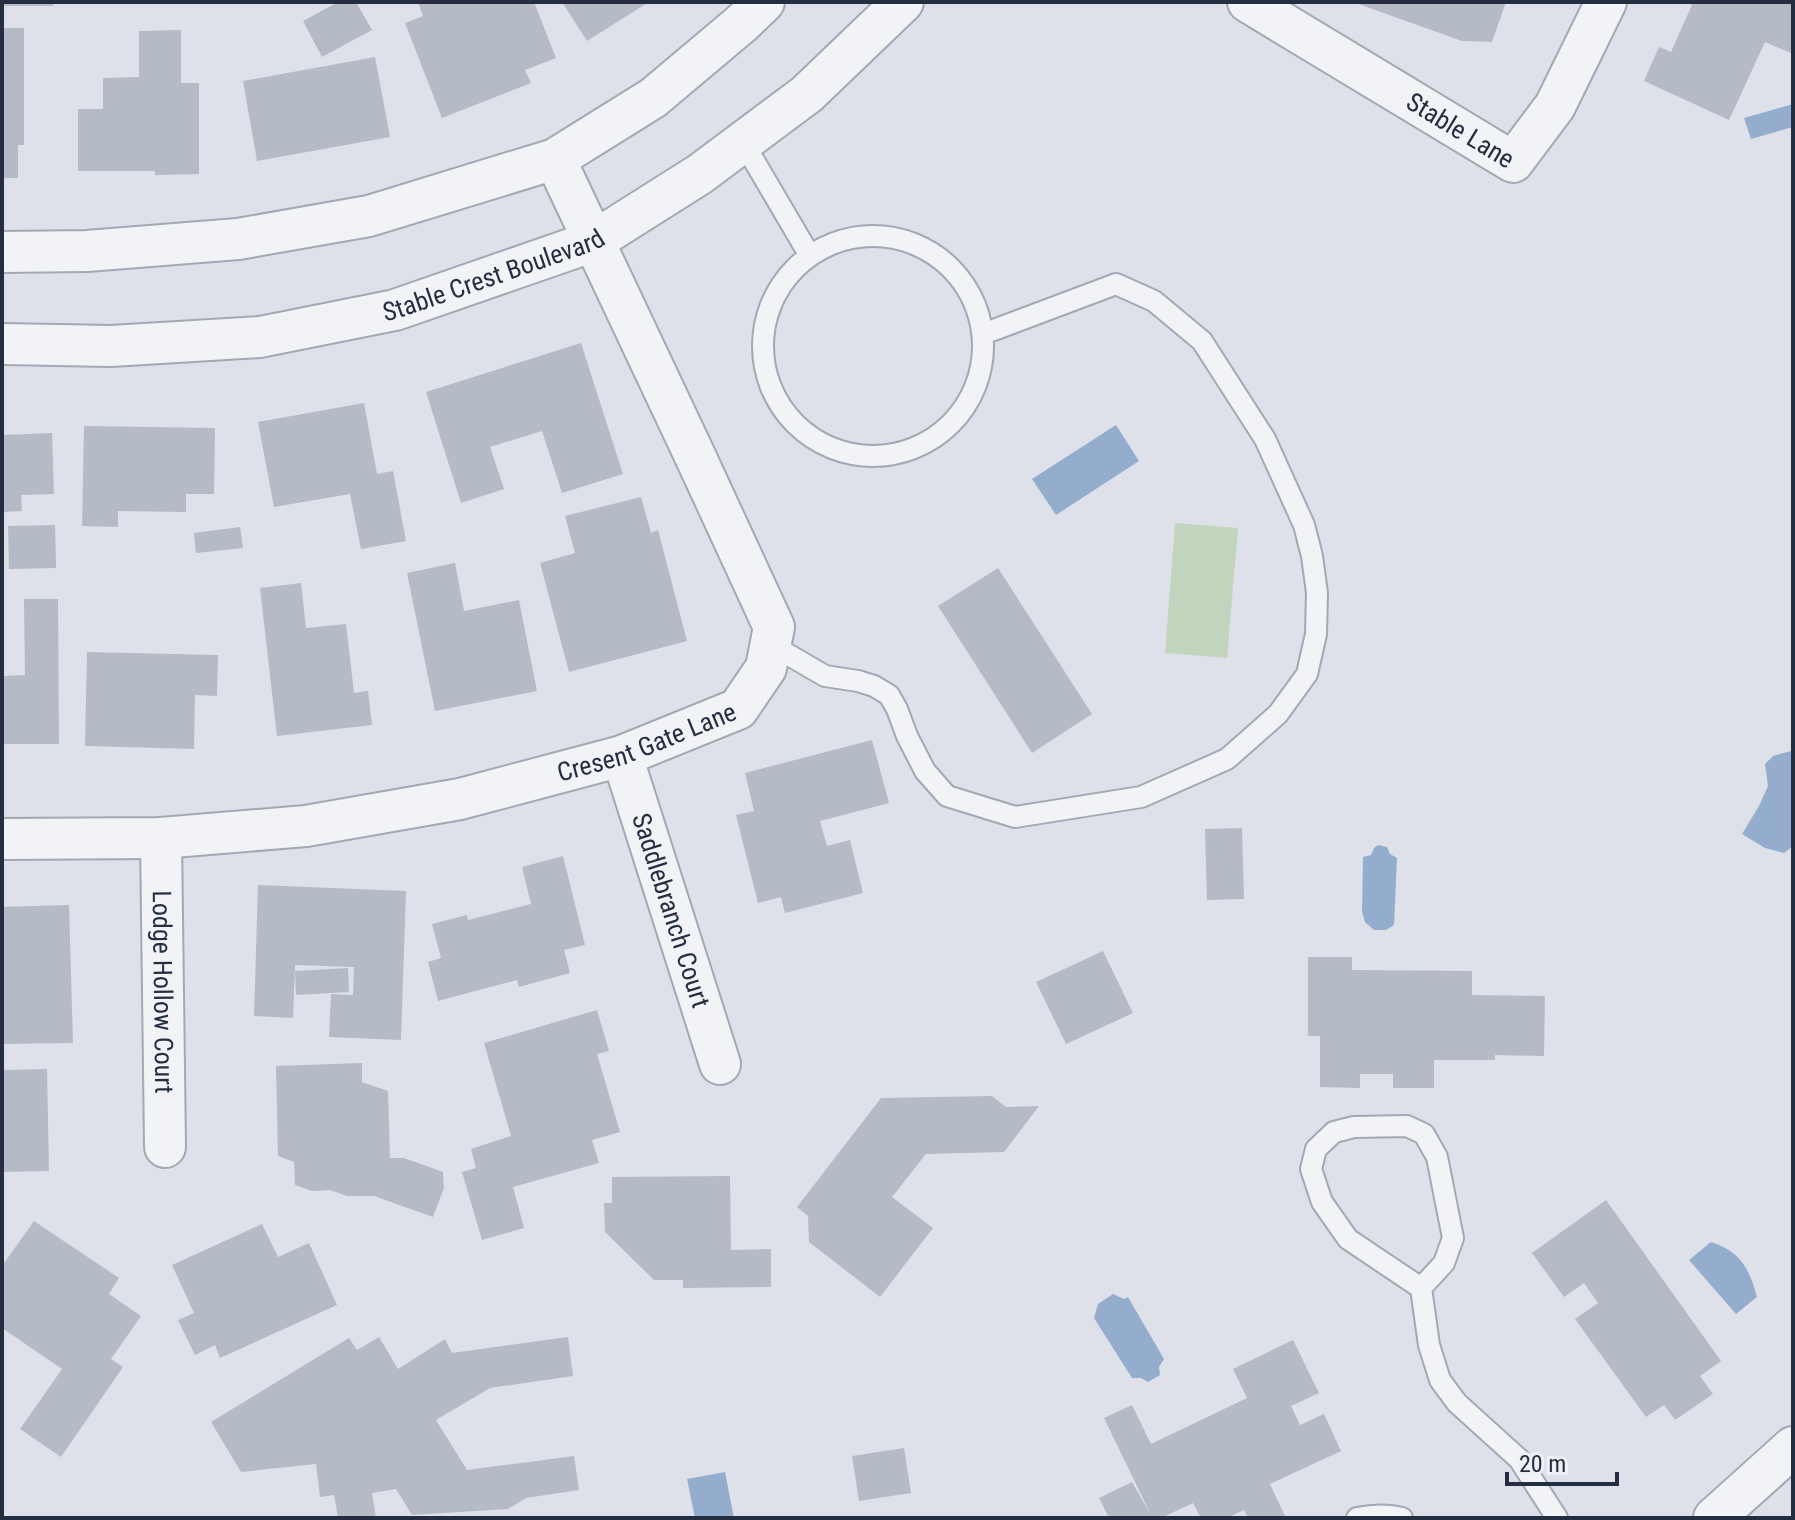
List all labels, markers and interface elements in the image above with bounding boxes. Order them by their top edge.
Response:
street label: Stable Lane [1401,86,1520,174]
street label: Stable Crest Boulevard [380,223,610,327]
street label: Cresent Gate Lane [554,696,740,788]
street label: Saddlebranch Court [626,809,716,1011]
street label: Lodge Hollow Court [147,890,179,1094]
scale bar [1507,1436,1617,1486]
text: 20 m [1519,1450,1566,1478]

